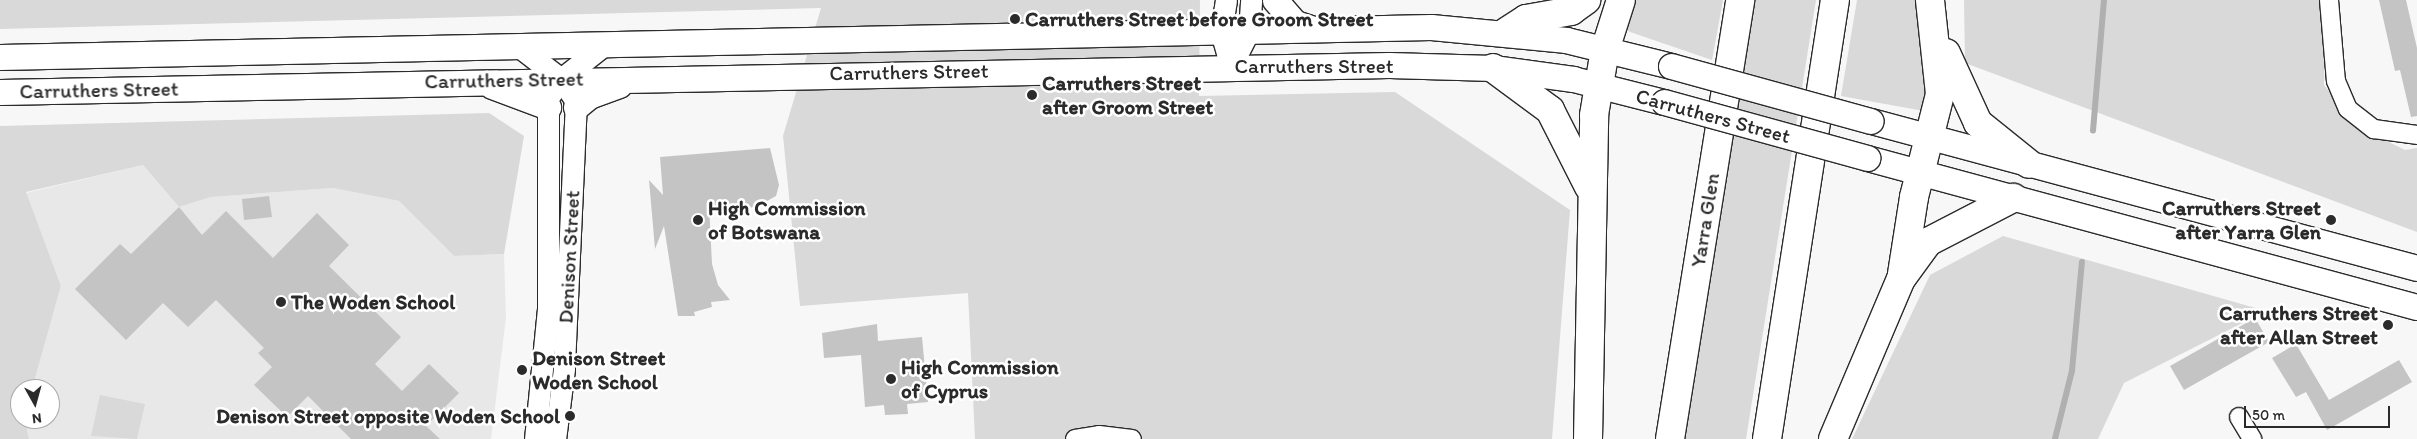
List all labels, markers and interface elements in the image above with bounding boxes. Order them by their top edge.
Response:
place label: Carruthers Street before Groom Street [1025,6,1373,32]
marker: Carruthers Street before Groom Street [1009,13,1021,25]
street label: Carruthers Street [1234,53,1394,79]
street label: Carruthers Street [829,58,989,86]
street label: Carruthers Street [424,66,584,94]
place label: Carruthers Street after Groom Street [1042,70,1213,120]
street label: Carruthers Street [19,76,179,104]
street label: Carruthers Street [1633,83,1793,149]
marker: Carruthers Street after Groom Street [1026,89,1038,101]
street label: Yarra Glen [1685,171,1725,269]
street label: Denison Street [553,190,585,324]
place label: High Commission of Botswana [708,195,864,245]
place label: Carruthers Street after Yarra Glen [2162,195,2321,245]
marker: High Commission of Botswana [692,214,704,226]
marker: Carruthers Street after Yarra Glen [2325,214,2337,226]
place label: The Woden School [291,289,454,315]
marker: The Woden School [275,296,287,308]
place label: Carruthers Street after Allan Street [2219,300,2378,350]
marker: Carruthers Street after Allan Street [2382,319,2394,331]
place label: Denison Street Woden School [532,345,665,395]
place label: High Commission of Cyprus [901,354,1057,404]
marker: Denison Street Woden School [516,364,528,376]
marker: High Commission of Cyprus [885,373,897,385]
north arrow [10,379,60,429]
scale bar [2247,396,2393,428]
place label: Denison Street opposite Woden School [216,403,560,429]
text: 50 m [2252,406,2285,424]
text: N [31,409,43,427]
marker: Denison Street opposite Woden School [564,410,576,422]

